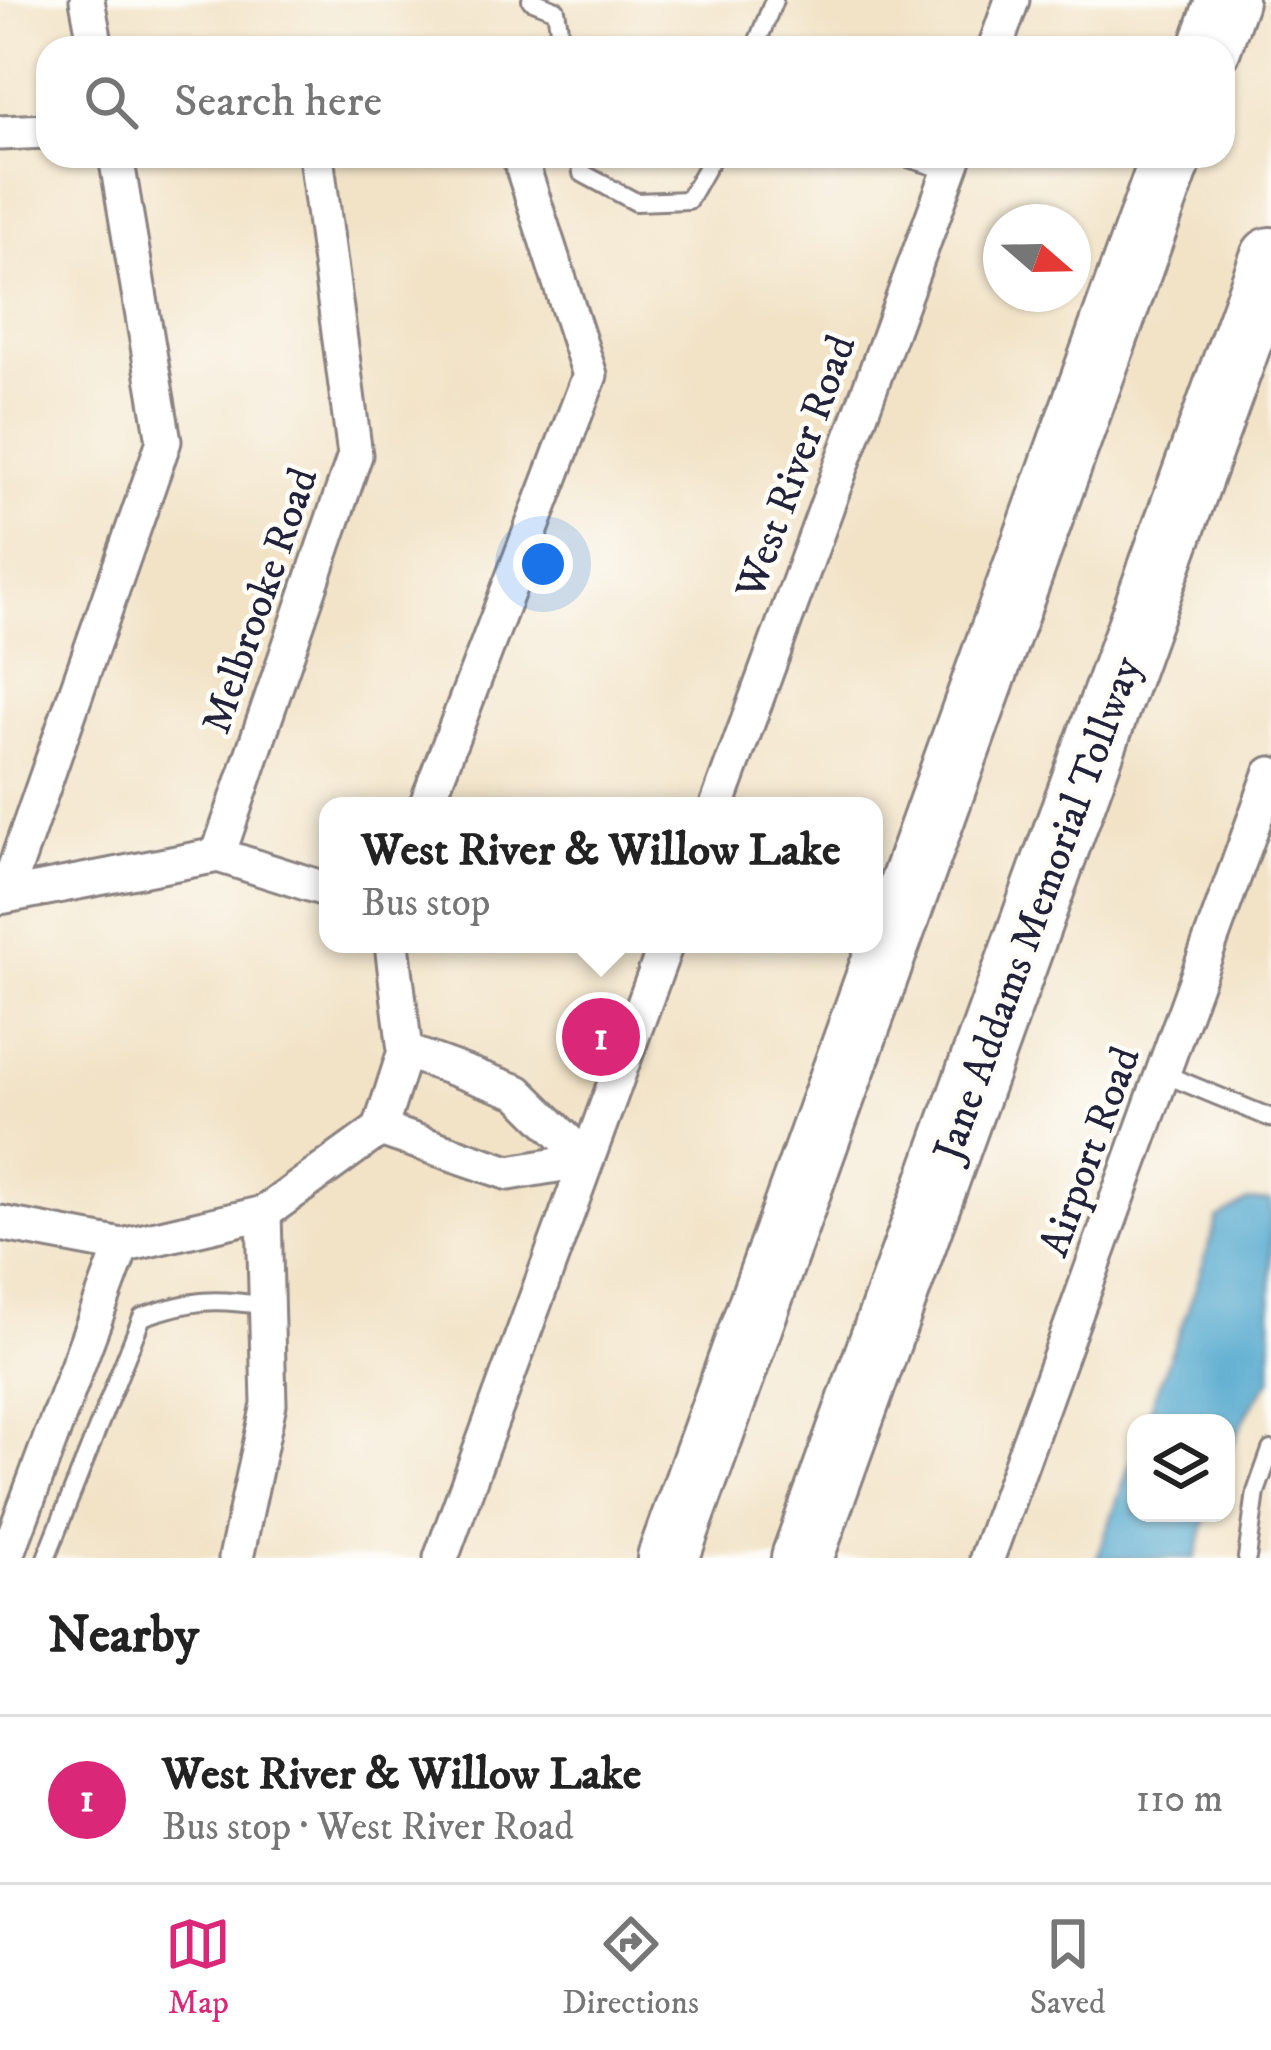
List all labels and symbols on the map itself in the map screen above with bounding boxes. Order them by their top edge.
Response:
north arrow [983,204,1091,312]
street label: West River Road [725,328,869,607]
street label: Melbrooke Road [191,461,331,741]
your location [513,534,573,594]
street label: Jane Addams Memorial Tollway [922,649,1155,1172]
pin: 1 [562,992,640,1082]
street label: Airport Road [1029,1040,1153,1264]

